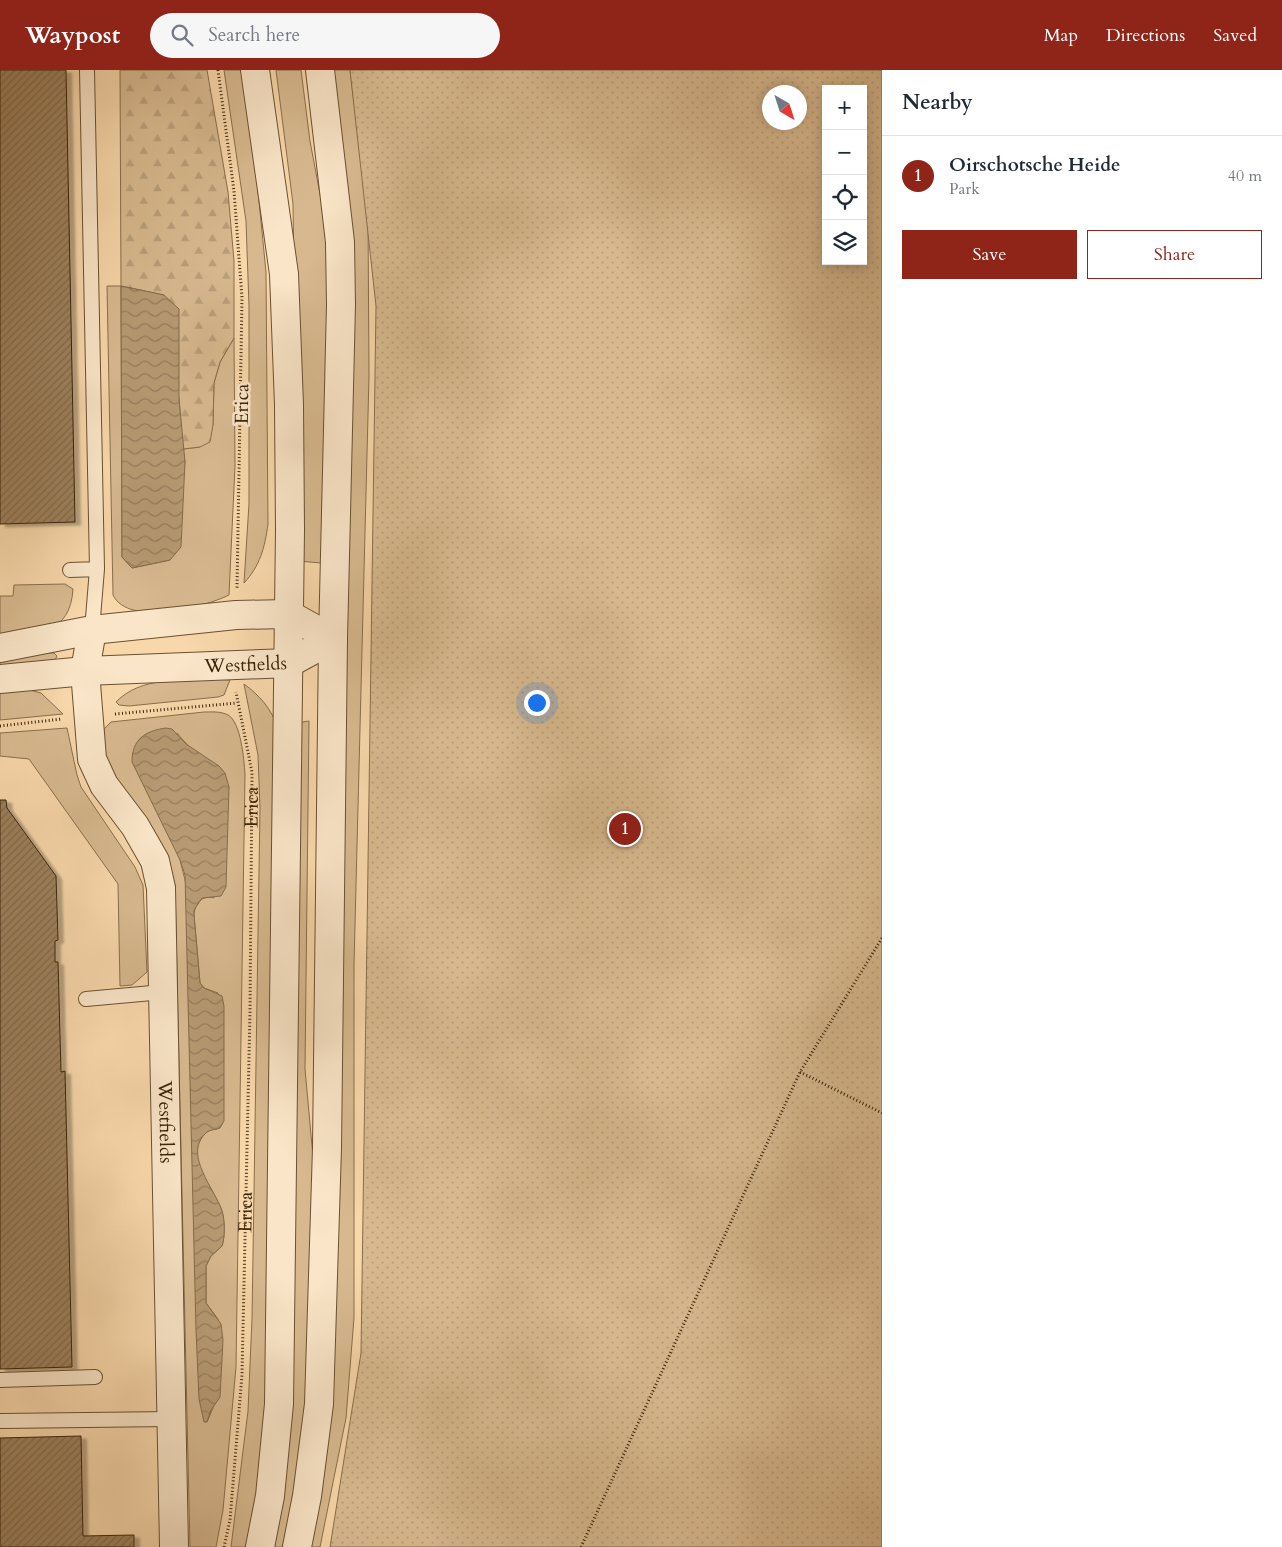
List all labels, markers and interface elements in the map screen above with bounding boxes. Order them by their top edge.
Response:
search box [150,13,500,58]
text: Waypost [25,19,120,52]
icon: search [168,21,196,49]
text: Search here [208,22,300,48]
text: Map [1044,23,1078,48]
text: Directions [1106,23,1185,48]
text: Saved [1213,23,1257,48]
north arrow [762,85,807,130]
map controls [822,85,867,265]
button: + [822,85,867,130]
text: Nearby [902,88,973,117]
button: − [822,130,867,175]
text: Oirschotsche Heide [949,152,1120,178]
text: 1 [914,165,922,187]
text: 40 m [1228,165,1262,187]
button: locate [822,175,867,220]
text: Park [949,178,980,200]
button: layers [822,220,867,265]
button: Save [902,230,1077,279]
button: Share [1087,230,1262,279]
street label: Erica [229,383,255,425]
street label: Westfields [203,650,287,679]
your location [524,690,550,716]
street label: Erica [239,787,265,828]
pin: 1 [609,810,641,848]
street label: Westfields [152,1079,179,1164]
street label: Erica [232,1191,259,1233]

